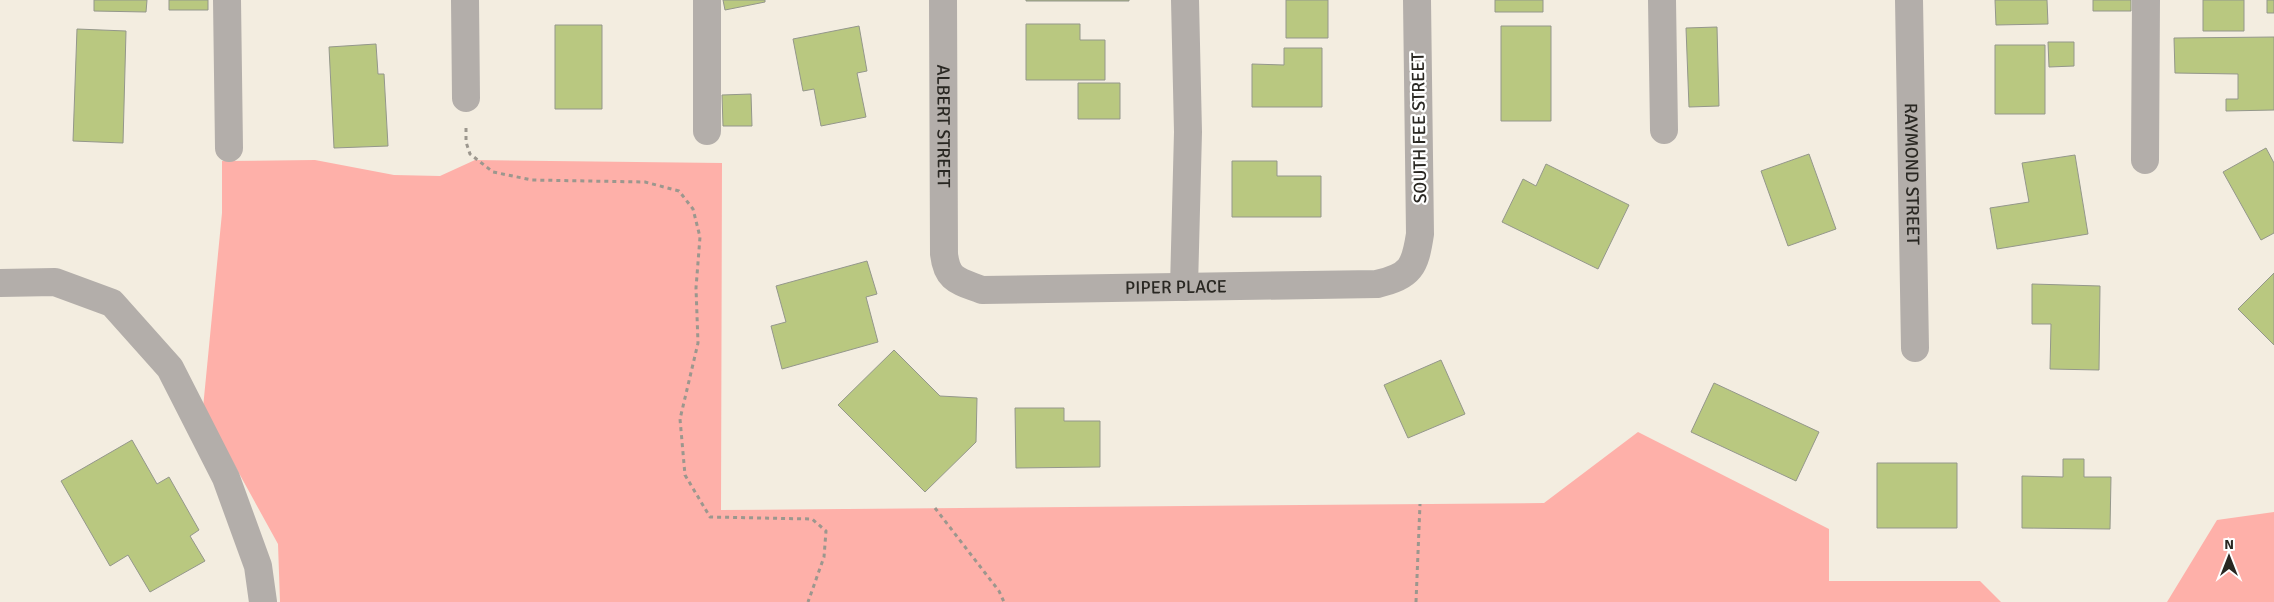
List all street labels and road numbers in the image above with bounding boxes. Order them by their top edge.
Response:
street label: SOUTH FEE STREET [1407,52,1431,204]
street label: ALBERT STREET [932,64,955,188]
street label: RAYMOND STREET [1900,103,1924,245]
street label: PIPER PLACE [1125,275,1227,299]

